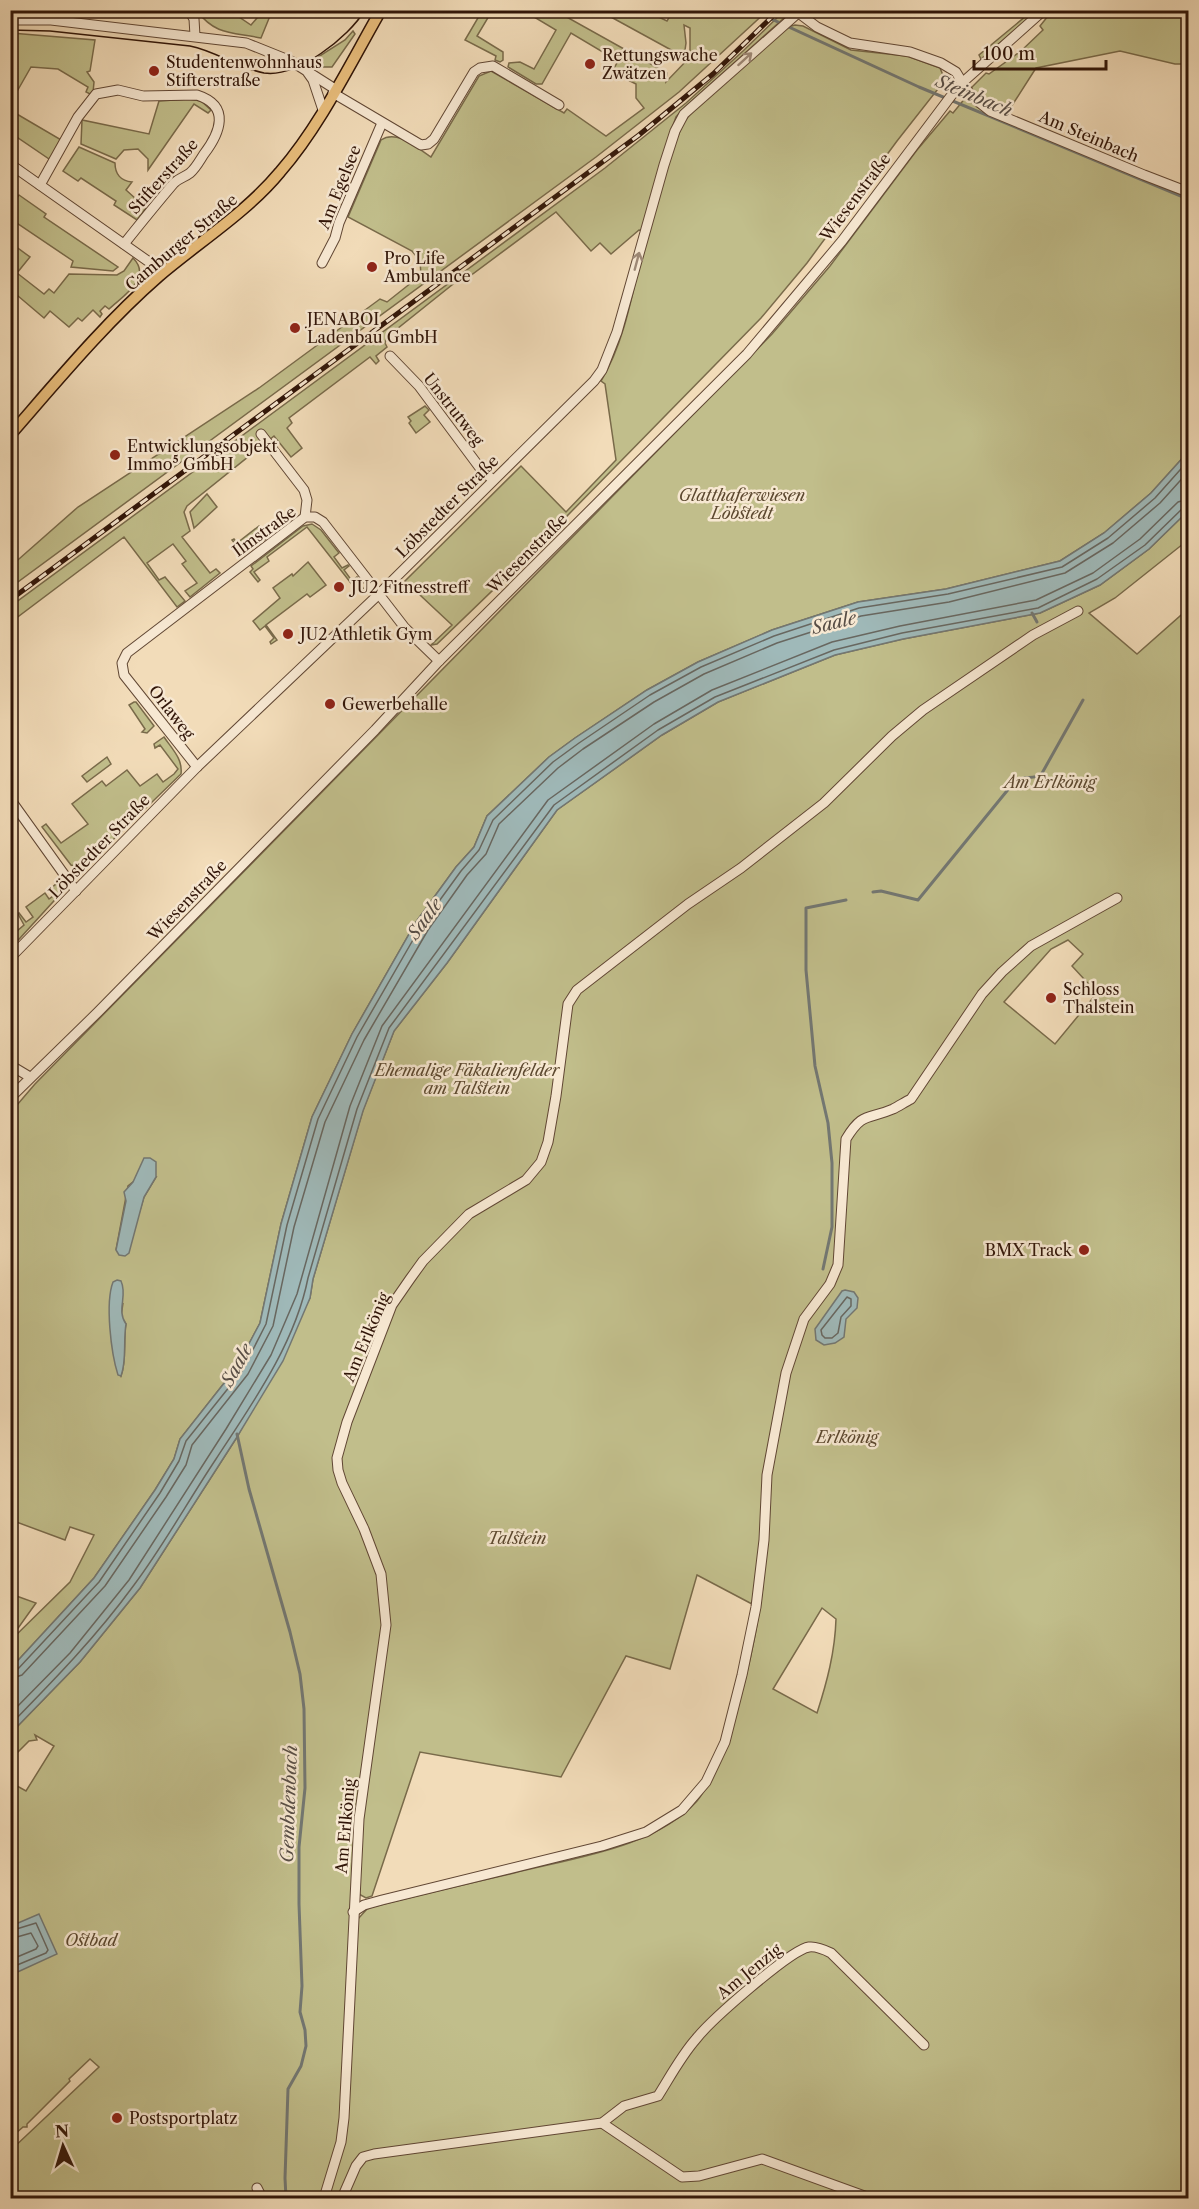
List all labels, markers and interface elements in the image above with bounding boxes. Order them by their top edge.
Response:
scale bar [974,33,1106,71]
text: 100 m [983,43,1035,65]
place label: Rettungswache Zwätzen [602,45,718,83]
place label: Studentenwohnhaus Stifterstraße [166,52,322,90]
one-way arrow [737,52,752,66]
marker: Rettungswache Zwätzen [583,57,597,71]
marker: Studentenwohnhaus Stifterstraße [147,64,161,78]
water label: Steinbach [932,70,1015,122]
street label: Am Steinbach [1035,106,1142,166]
street label: Stifterstraße [124,134,202,218]
street label: Am Egelsee [313,142,365,233]
street label: Wiesenstraße [815,149,895,246]
street label: Camburger Straße [121,189,241,295]
place label: Pro Life Ambulance [383,248,471,286]
one-way arrow [632,252,643,271]
marker: Pro Life Ambulance [365,260,379,274]
place label: JENABOI Ladenbau GmbH [304,309,438,347]
marker: JENABOI Ladenbau GmbH [288,321,302,335]
street label: Unstrutweg [419,369,489,450]
place label: Entwicklungsobjekt Immo⁵ GmbH [127,436,278,474]
marker: Entwicklungsobjekt Immo⁵ GmbH [108,448,122,462]
street label: Löbstedter Straße [392,450,503,561]
park label: Glatthaferwiesen Löbstedt [679,485,805,523]
street label: Ilmstraße [228,501,300,561]
street label: Wiesenstraße [482,509,571,598]
place label: JU2 Fitnesstreff [348,577,470,597]
marker: JU2 Fitnesstreff [332,580,346,594]
water label: Saale [808,607,860,639]
place label: JU2 Athletik Gym [297,624,432,644]
marker: JU2 Athletik Gym [281,627,295,641]
street label: Orlaweg [145,681,200,743]
place label: Gewerbehalle [342,694,448,714]
marker: Gewerbehalle [323,697,337,711]
park label: Am Erlkönig [1001,772,1098,792]
street label: Löbstedter Straße [44,790,154,902]
street label: Wiesenstraße [143,855,231,945]
water label: Saale [402,893,448,945]
place label: Schloss Thalstein [1063,979,1135,1017]
marker: Schloss Thalstein [1044,991,1058,1005]
park label: Ehemalige Fäkalienfelder am Talstein [373,1060,561,1098]
place label: BMX Track [985,1240,1073,1260]
marker: BMX Track [1077,1243,1091,1257]
street label: Am Erlkönig [338,1289,394,1386]
water label: Saale [216,1339,258,1391]
park label: Erlkönig [814,1427,880,1447]
park label: Talstein [488,1528,546,1548]
water label: Gembdenbach [276,1745,302,1863]
street label: Am Erlkönig [331,1777,359,1875]
park label: Ostbad [65,1930,119,1950]
street label: Am Jenzig [712,1939,786,2004]
place label: Postsportplatz [129,2108,238,2128]
marker: Postsportplatz [110,2111,124,2125]
north arrow [33,2116,93,2176]
text: N [54,2121,70,2141]

